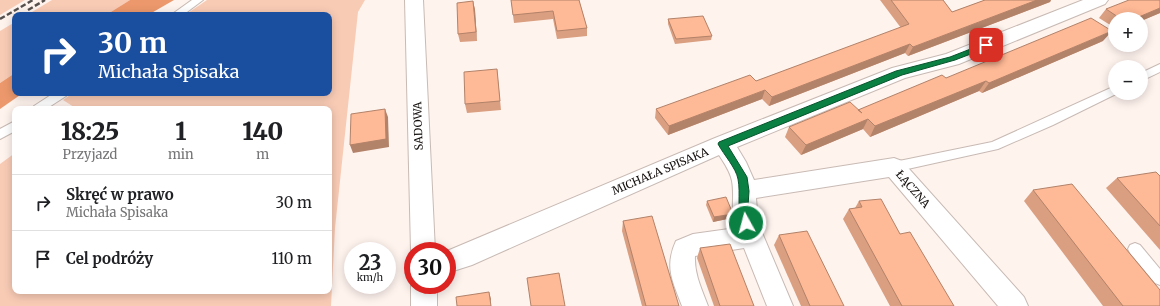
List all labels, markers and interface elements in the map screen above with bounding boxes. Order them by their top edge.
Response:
map controls [1108,12,1148,100]
button: + [1108,12,1148,52]
text: 30 m [98,25,167,61]
icon: right [32,28,84,80]
pin [969,28,1003,62]
icon: arrive [975,34,997,56]
text: Michała Spisaka [98,60,239,83]
button: − [1108,60,1148,100]
street label: SADOWA [410,101,426,151]
text: 18:25 [61,116,119,147]
text: 1 [175,116,186,147]
text: 140 [242,116,283,147]
street label: MICHAŁA SPISAKA [610,144,711,198]
text: Przyjazd [63,146,117,163]
text: min [168,146,194,163]
text: m [256,146,269,163]
street label: ŁĄCZNA [893,167,933,211]
text: Skręć w prawo [66,185,174,204]
icon: right [32,192,54,214]
text: 30 m [275,193,312,212]
position arrow [725,202,767,244]
text: Michała Spisaka [66,204,168,221]
speed limit sign: 30 [404,242,456,294]
icon: arrive [32,248,54,270]
text: Cel podróży [66,249,153,268]
text: 110 m [271,249,312,268]
text: 23 [359,250,381,275]
text: km/h [357,271,383,284]

